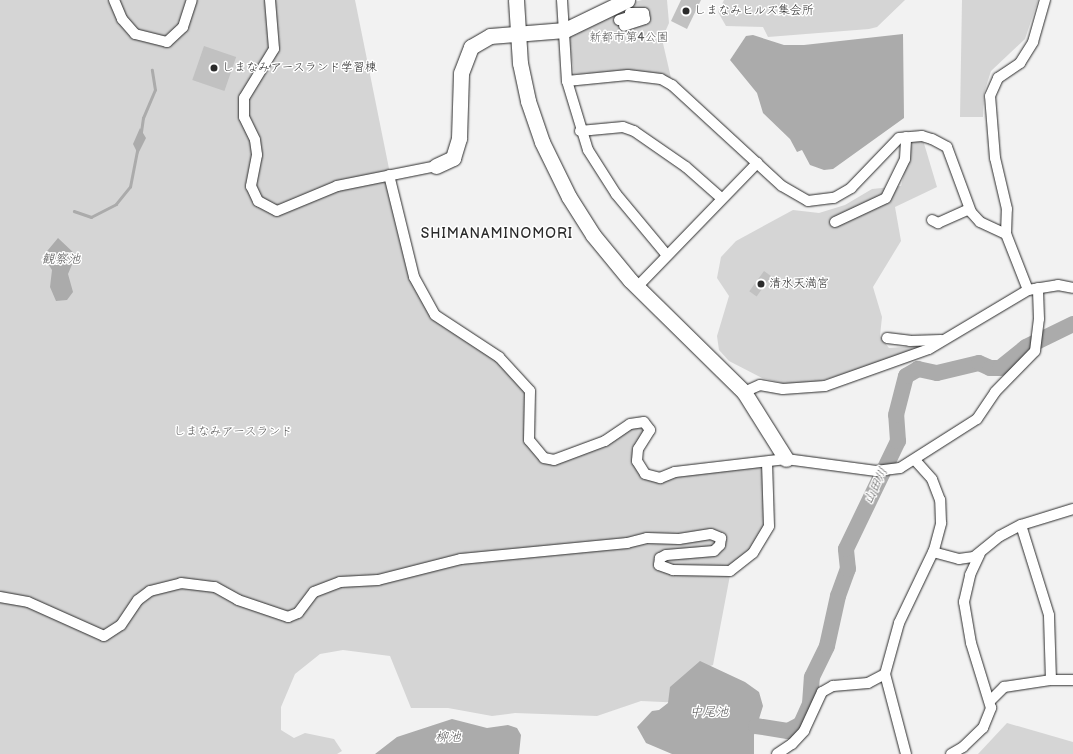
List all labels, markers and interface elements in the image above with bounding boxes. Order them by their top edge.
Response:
place label: しまなみヒルズ集会所 [694,4,814,18]
marker: しまなみヒルズ集会所 [681,6,691,16]
park label: 新都市第4公園 [589,31,669,45]
place label: しまなみアースランド学習棟 [222,61,378,75]
marker: しまなみアースランド学習棟 [209,63,219,73]
district label: SHIMANAMINOMORI [421,226,573,242]
water label: 観察池 [42,251,80,267]
place label: 清水天満宮 [769,277,829,291]
marker: 清水天満宮 [756,279,766,289]
park label: しまなみアースランド [173,425,293,439]
water label: 山田川 [860,465,892,507]
water label: 中尾池 [690,704,728,720]
water label: 柳池 [435,729,461,745]

